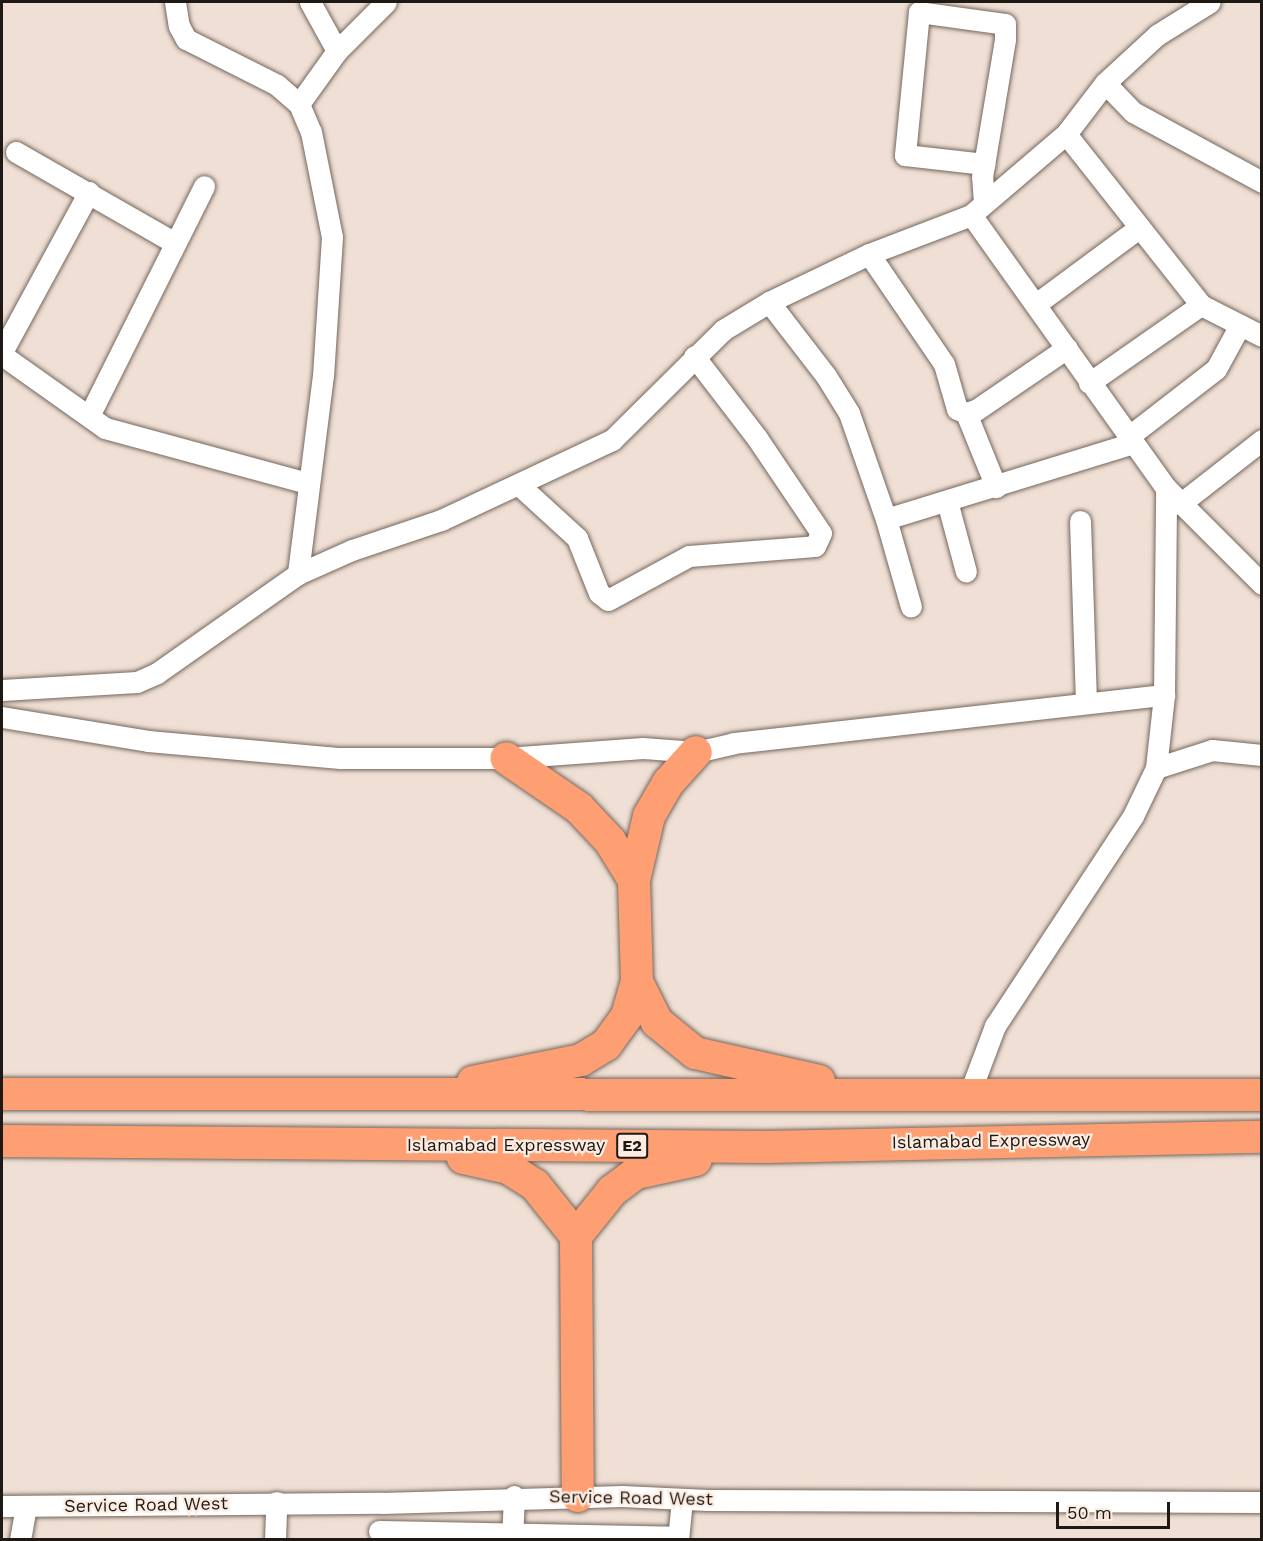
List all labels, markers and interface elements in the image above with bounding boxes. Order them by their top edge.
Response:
street label: Islamabad Expressway [892,1128,1090,1154]
road number: E2 [616,1133,648,1159]
street label: Islamabad Expressway [407,1134,605,1156]
street label: Service Road West [549,1486,713,1510]
scale bar [1059,1490,1173,1528]
street label: Service Road West [64,1493,228,1517]
text: 50 m [1067,1502,1112,1523]

